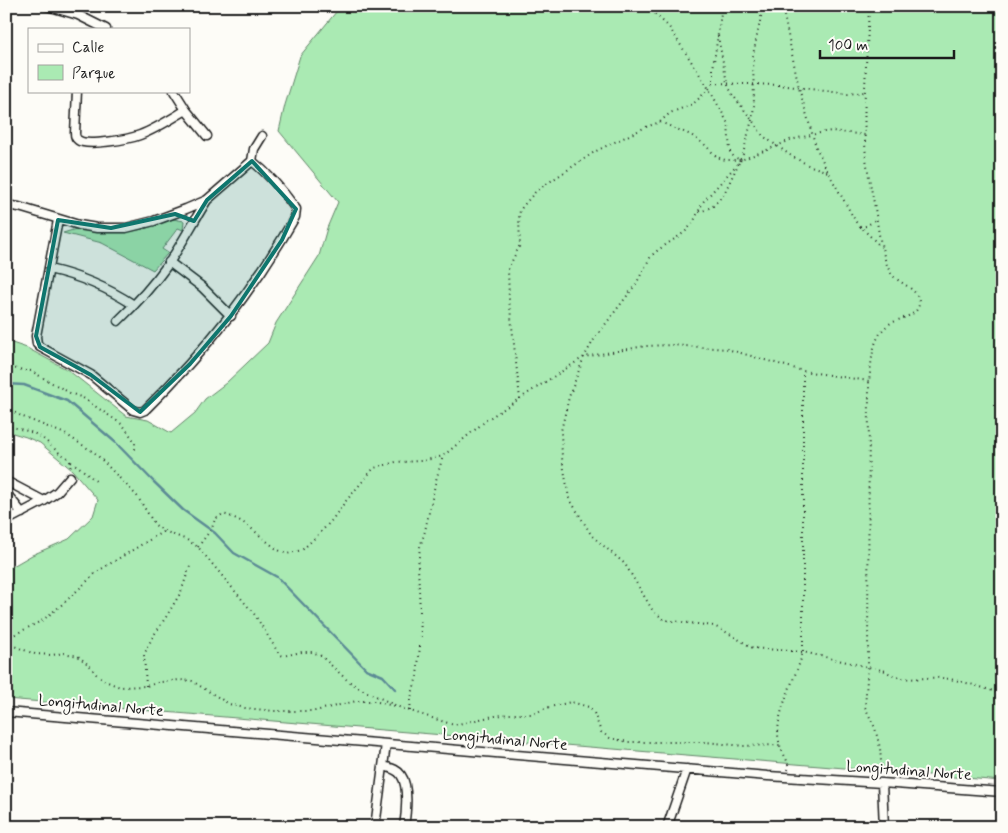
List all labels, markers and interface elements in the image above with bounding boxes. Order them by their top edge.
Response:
legend [28,28,190,92]
scale bar [820,28,954,60]
text: 100 m [828,36,868,56]
text: Calle [72,38,104,58]
text: Parque [72,64,115,84]
street label: Longitudinal Norte [37,690,165,723]
street label: Longitudinal Norte [441,724,569,757]
street label: Longitudinal Norte [845,756,973,787]

